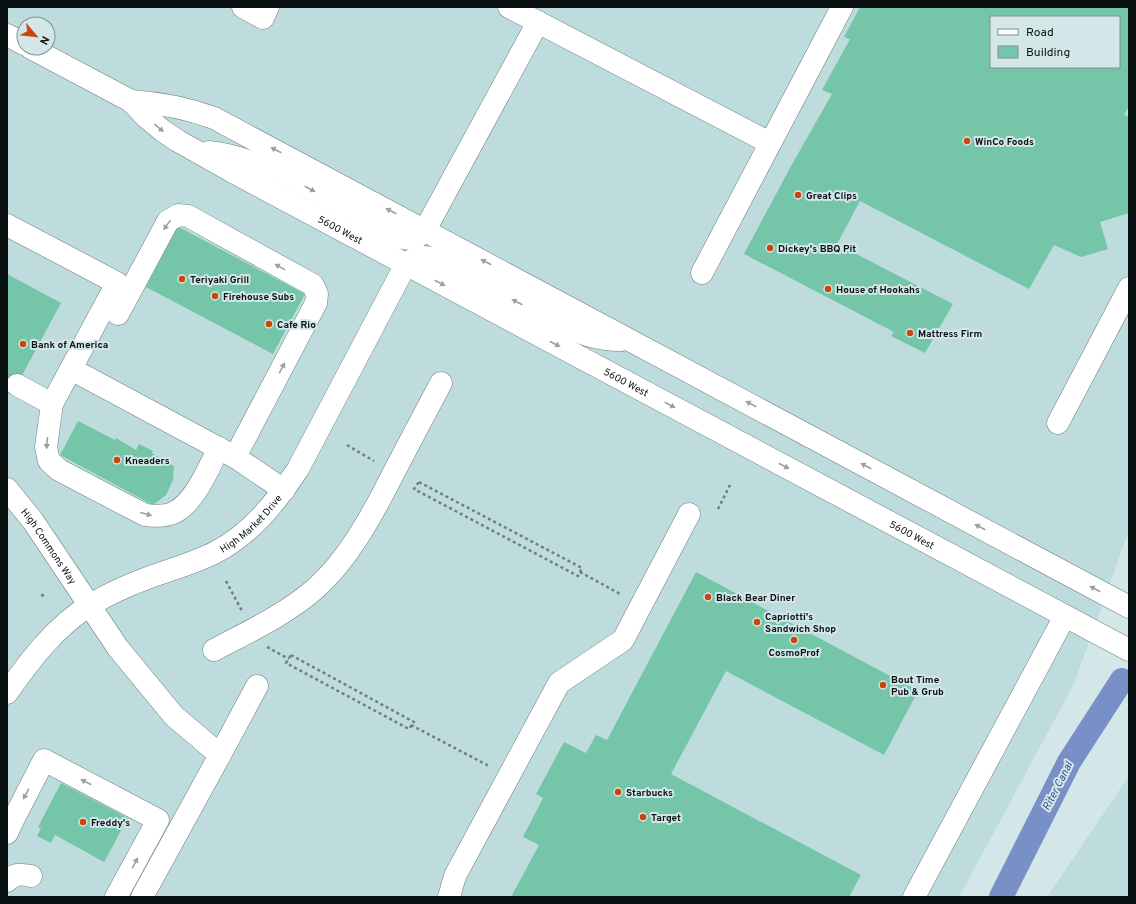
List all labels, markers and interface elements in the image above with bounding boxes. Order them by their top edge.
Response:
north arrow [16,16,56,56]
legend [990,16,1120,68]
text: Road [1026,25,1054,41]
text: N [36,33,52,47]
text: Building [1026,45,1070,61]
one-way arrow [154,123,165,132]
marker: WinCo Foods [962,136,972,146]
place label: WinCo Foods [975,136,1034,149]
one-way arrow [270,147,282,154]
one-way arrow [304,186,316,192]
marker: Great Clips [793,190,803,200]
place label: Great Clips [806,190,857,203]
one-way arrow [385,208,397,215]
street label: 5600 West [315,213,365,248]
one-way arrow [163,220,171,231]
marker: Dickey's BBQ Pit [765,243,775,253]
place label: Dickey's BBQ Pit [778,243,856,256]
one-way arrow [480,259,492,266]
one-way arrow [274,264,285,270]
marker: Teriyaki Grill [177,274,187,284]
place label: Teriyaki Grill [190,274,249,287]
one-way arrow [435,279,446,286]
marker: House of Hookahs [823,284,833,294]
place label: House of Hookahs [836,284,920,297]
marker: Firehouse Subs [210,291,220,301]
place label: Firehouse Subs [223,291,294,304]
one-way arrow [511,299,523,305]
marker: Cafe Rio [264,319,274,329]
place label: Cafe Rio [277,319,316,332]
marker: Mattress Firm [905,328,915,338]
place label: Mattress Firm [918,328,982,341]
marker: Bank of America [18,339,28,349]
place label: Bank of America [31,339,108,352]
one-way arrow [549,340,561,347]
one-way arrow [279,362,286,373]
street label: 5600 West [601,366,650,400]
one-way arrow [745,401,757,408]
one-way arrow [664,402,676,408]
one-way arrow [43,436,50,449]
marker: Kneaders [112,455,122,465]
place label: Kneaders [125,455,170,468]
one-way arrow [779,463,790,469]
one-way arrow [860,463,871,469]
street label: High Market Drive [218,492,286,556]
street label: High Commons Way [17,506,79,587]
one-way arrow [140,511,152,517]
street label: 5600 West [887,518,936,553]
one-way arrow [974,524,986,531]
one-way arrow [1089,586,1100,592]
marker: Black Bear Diner [703,592,713,602]
place label: Black Bear Diner [716,592,796,605]
place label: Capriotti's Sandwich Shop [765,611,836,636]
marker: Capriotti's Sandwich Shop [752,617,762,627]
marker: CosmoProf [789,635,799,645]
place label: CosmoProf [769,647,820,660]
place label: Bout Time Pub & Grub [891,674,944,699]
marker: Bout Time Pub & Grub [878,680,888,690]
water label: Riter Canal [1040,759,1077,813]
one-way arrow [80,779,91,785]
marker: Starbucks [613,787,623,797]
place label: Starbucks [626,787,673,800]
one-way arrow [23,789,29,800]
marker: Target [638,812,648,822]
place label: Target [651,812,681,825]
marker: Freddy's [78,817,88,827]
place label: Freddy's [91,817,130,830]
one-way arrow [131,857,138,869]

